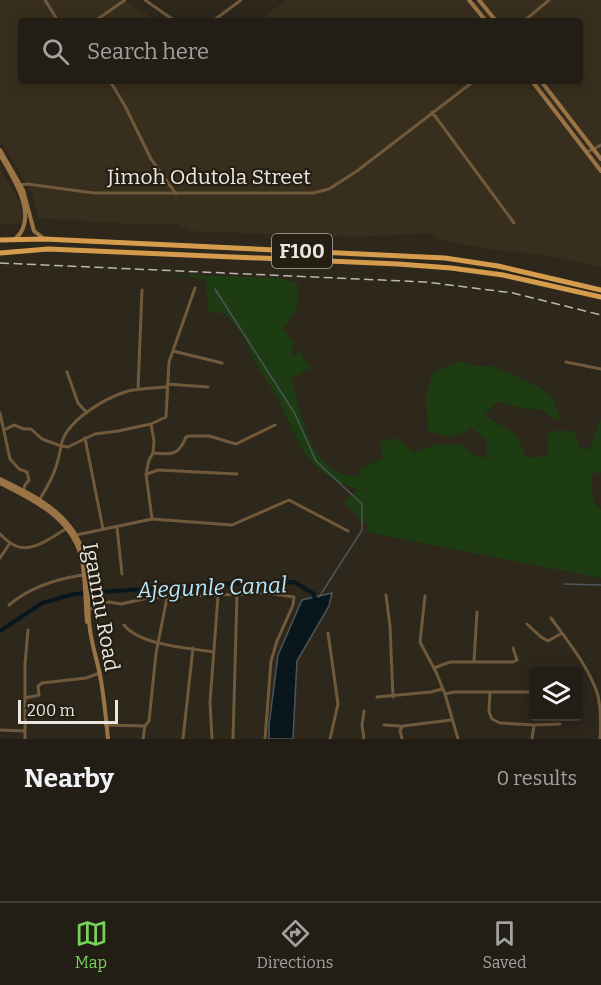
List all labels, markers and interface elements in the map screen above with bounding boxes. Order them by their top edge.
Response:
search box [18,18,583,84]
icon: search [39,35,72,68]
text: Search here [87,38,209,65]
street label: Jimoh Odutola Street [106,164,311,190]
road number: F100 [272,234,332,268]
street label: Iganmu Road [77,541,125,673]
water label: Ajegunle Canal [136,571,287,604]
map controls [529,667,583,721]
button: layers [529,667,583,721]
scale bar [18,697,118,724]
text: 200 m [27,701,75,720]
text: Nearby [24,763,114,794]
text: 0 results [497,766,577,790]
tab: Map [75,917,108,972]
tab: Directions [257,917,334,972]
tab: Saved [483,917,526,972]

